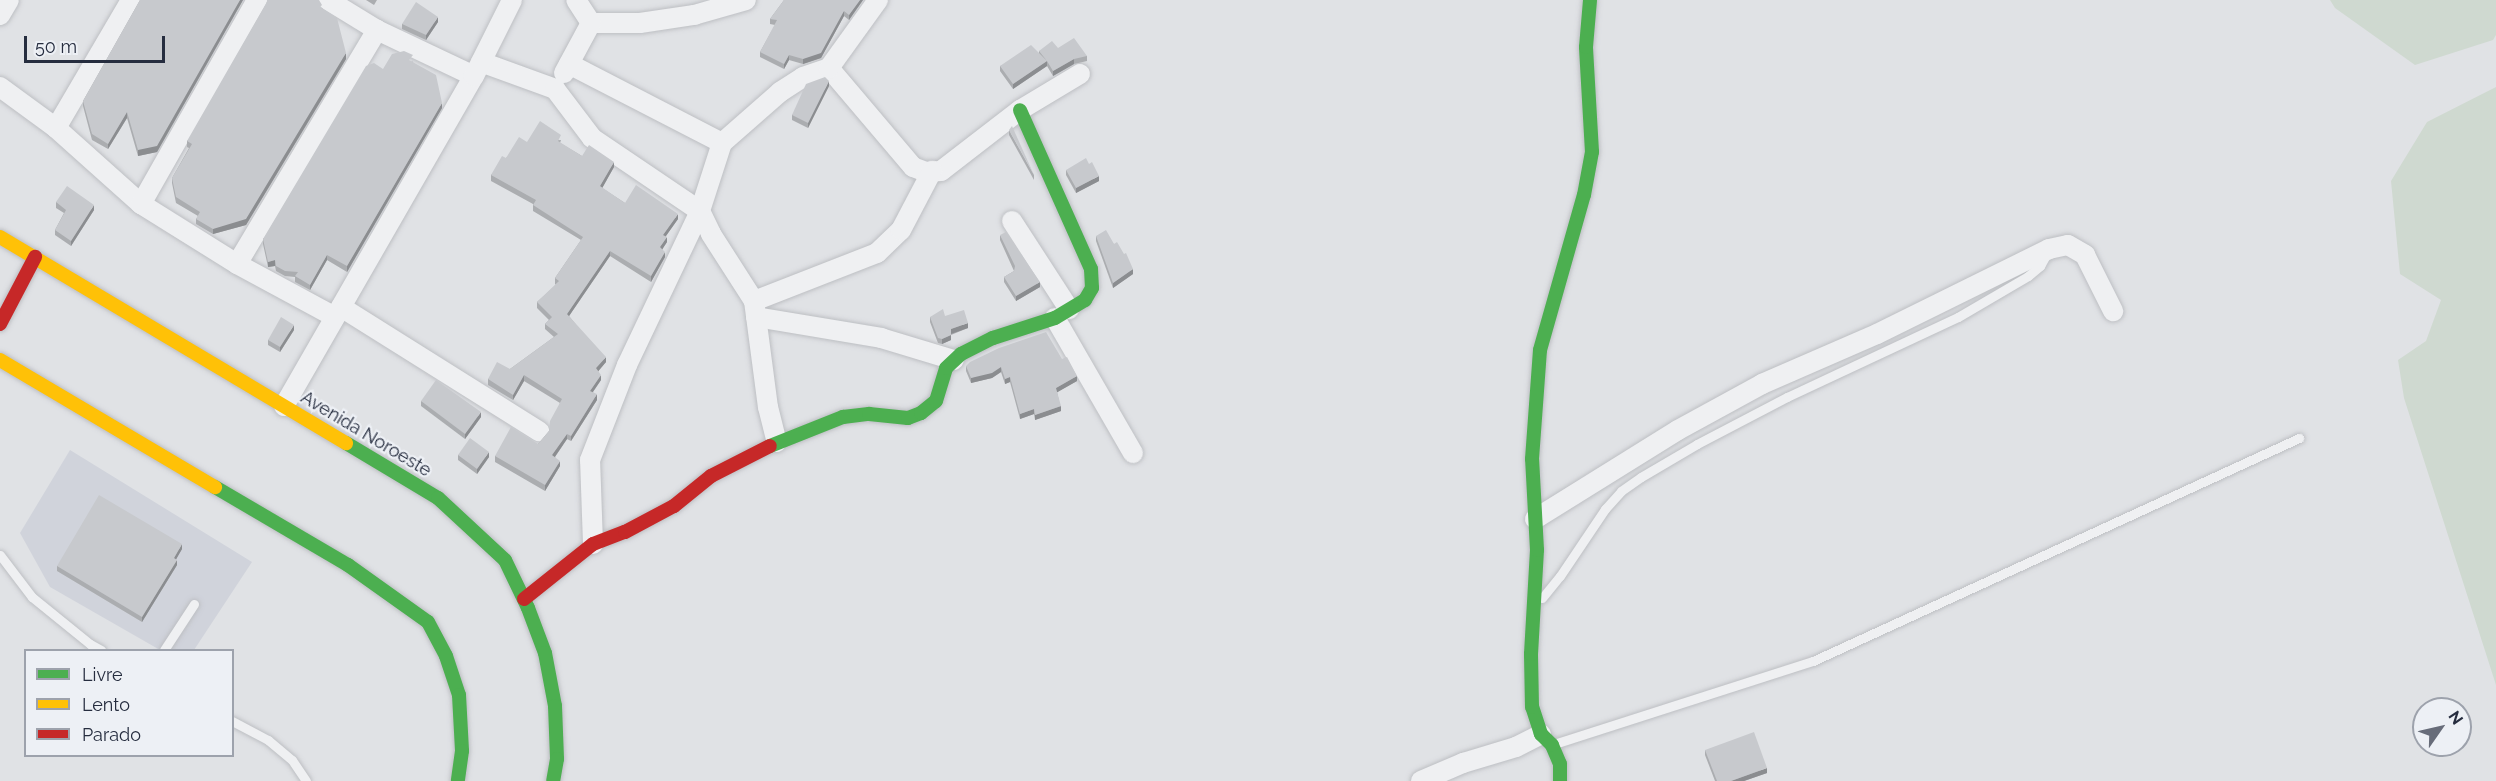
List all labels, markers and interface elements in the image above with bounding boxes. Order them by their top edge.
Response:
scale bar [27,24,168,62]
text: 50 m [35,36,77,57]
street label: Avenida Noroeste [297,387,435,481]
legend [24,649,234,757]
text: Livre [82,664,123,685]
text: Lento [82,694,130,715]
north arrow [2412,697,2472,757]
text: N [2444,707,2467,728]
text: Parado [82,724,141,745]

